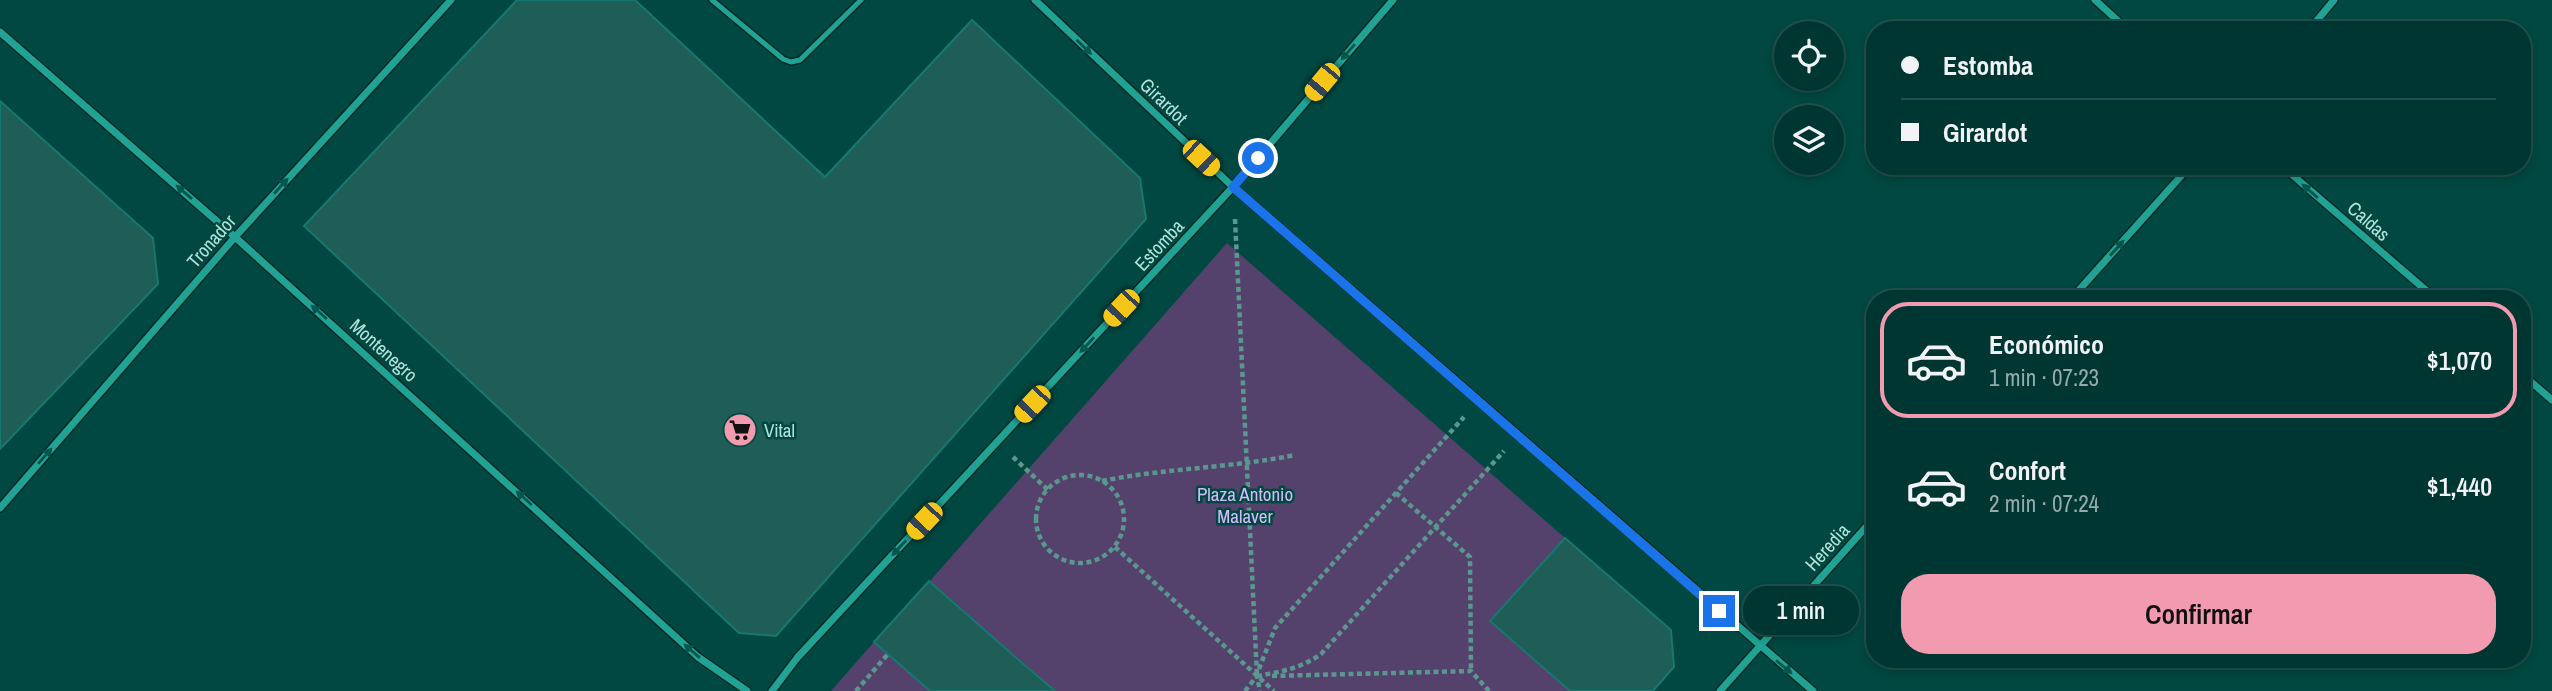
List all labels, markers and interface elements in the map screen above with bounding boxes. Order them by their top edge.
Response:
map controls [1774,21,1844,175]
button: locate [1774,21,1844,91]
one-way arrow [1076,39,1093,56]
one-way arrow [1340,43,1356,61]
text: Estomba [1943,48,2033,83]
car [1301,59,1344,105]
street label: Girardot [1134,72,1194,131]
button: layers [1774,105,1844,175]
text: Girardot [1943,115,2027,150]
car [1179,136,1224,180]
route start [1242,142,1274,174]
one-way arrow [273,178,289,195]
one-way arrow [2302,183,2319,199]
one-way arrow [175,184,193,200]
street label: Caldas [2342,195,2396,247]
street label: Tronador [181,208,242,273]
street label: Estomba [1129,213,1190,276]
one-way arrow [2108,240,2124,257]
car [1099,285,1144,331]
one-way arrow [311,305,328,321]
street label: Montenegro [344,313,424,387]
text: Económico [1989,327,2104,362]
icon: car [1905,329,1968,392]
one-way arrow [1079,336,1095,354]
text: $1,070 [2427,343,2492,378]
text: 1 min · 07:23 [1989,362,2099,393]
car [1010,381,1055,427]
supermarket icon: Vital [721,411,759,449]
place label: Vital [764,417,795,443]
one-way arrow [37,447,53,465]
text: Confort [1989,453,2066,488]
icon: car [1905,455,1968,518]
text: $1,440 [2427,469,2492,504]
park label: Plaza Antonio Malaver [1197,481,1293,529]
text: 2 min · 07:24 [1989,488,2099,519]
one-way arrow [515,491,532,507]
car [902,498,947,544]
street label: Heredia [1799,517,1855,576]
one-way arrow [891,539,907,557]
button: Confirmar [1901,574,2496,654]
callout: 1 min [1744,586,1859,636]
route end [1703,595,1735,627]
text: 1 min [1777,595,1825,626]
one-way arrow [683,643,701,659]
one-way arrow [1775,659,1793,674]

